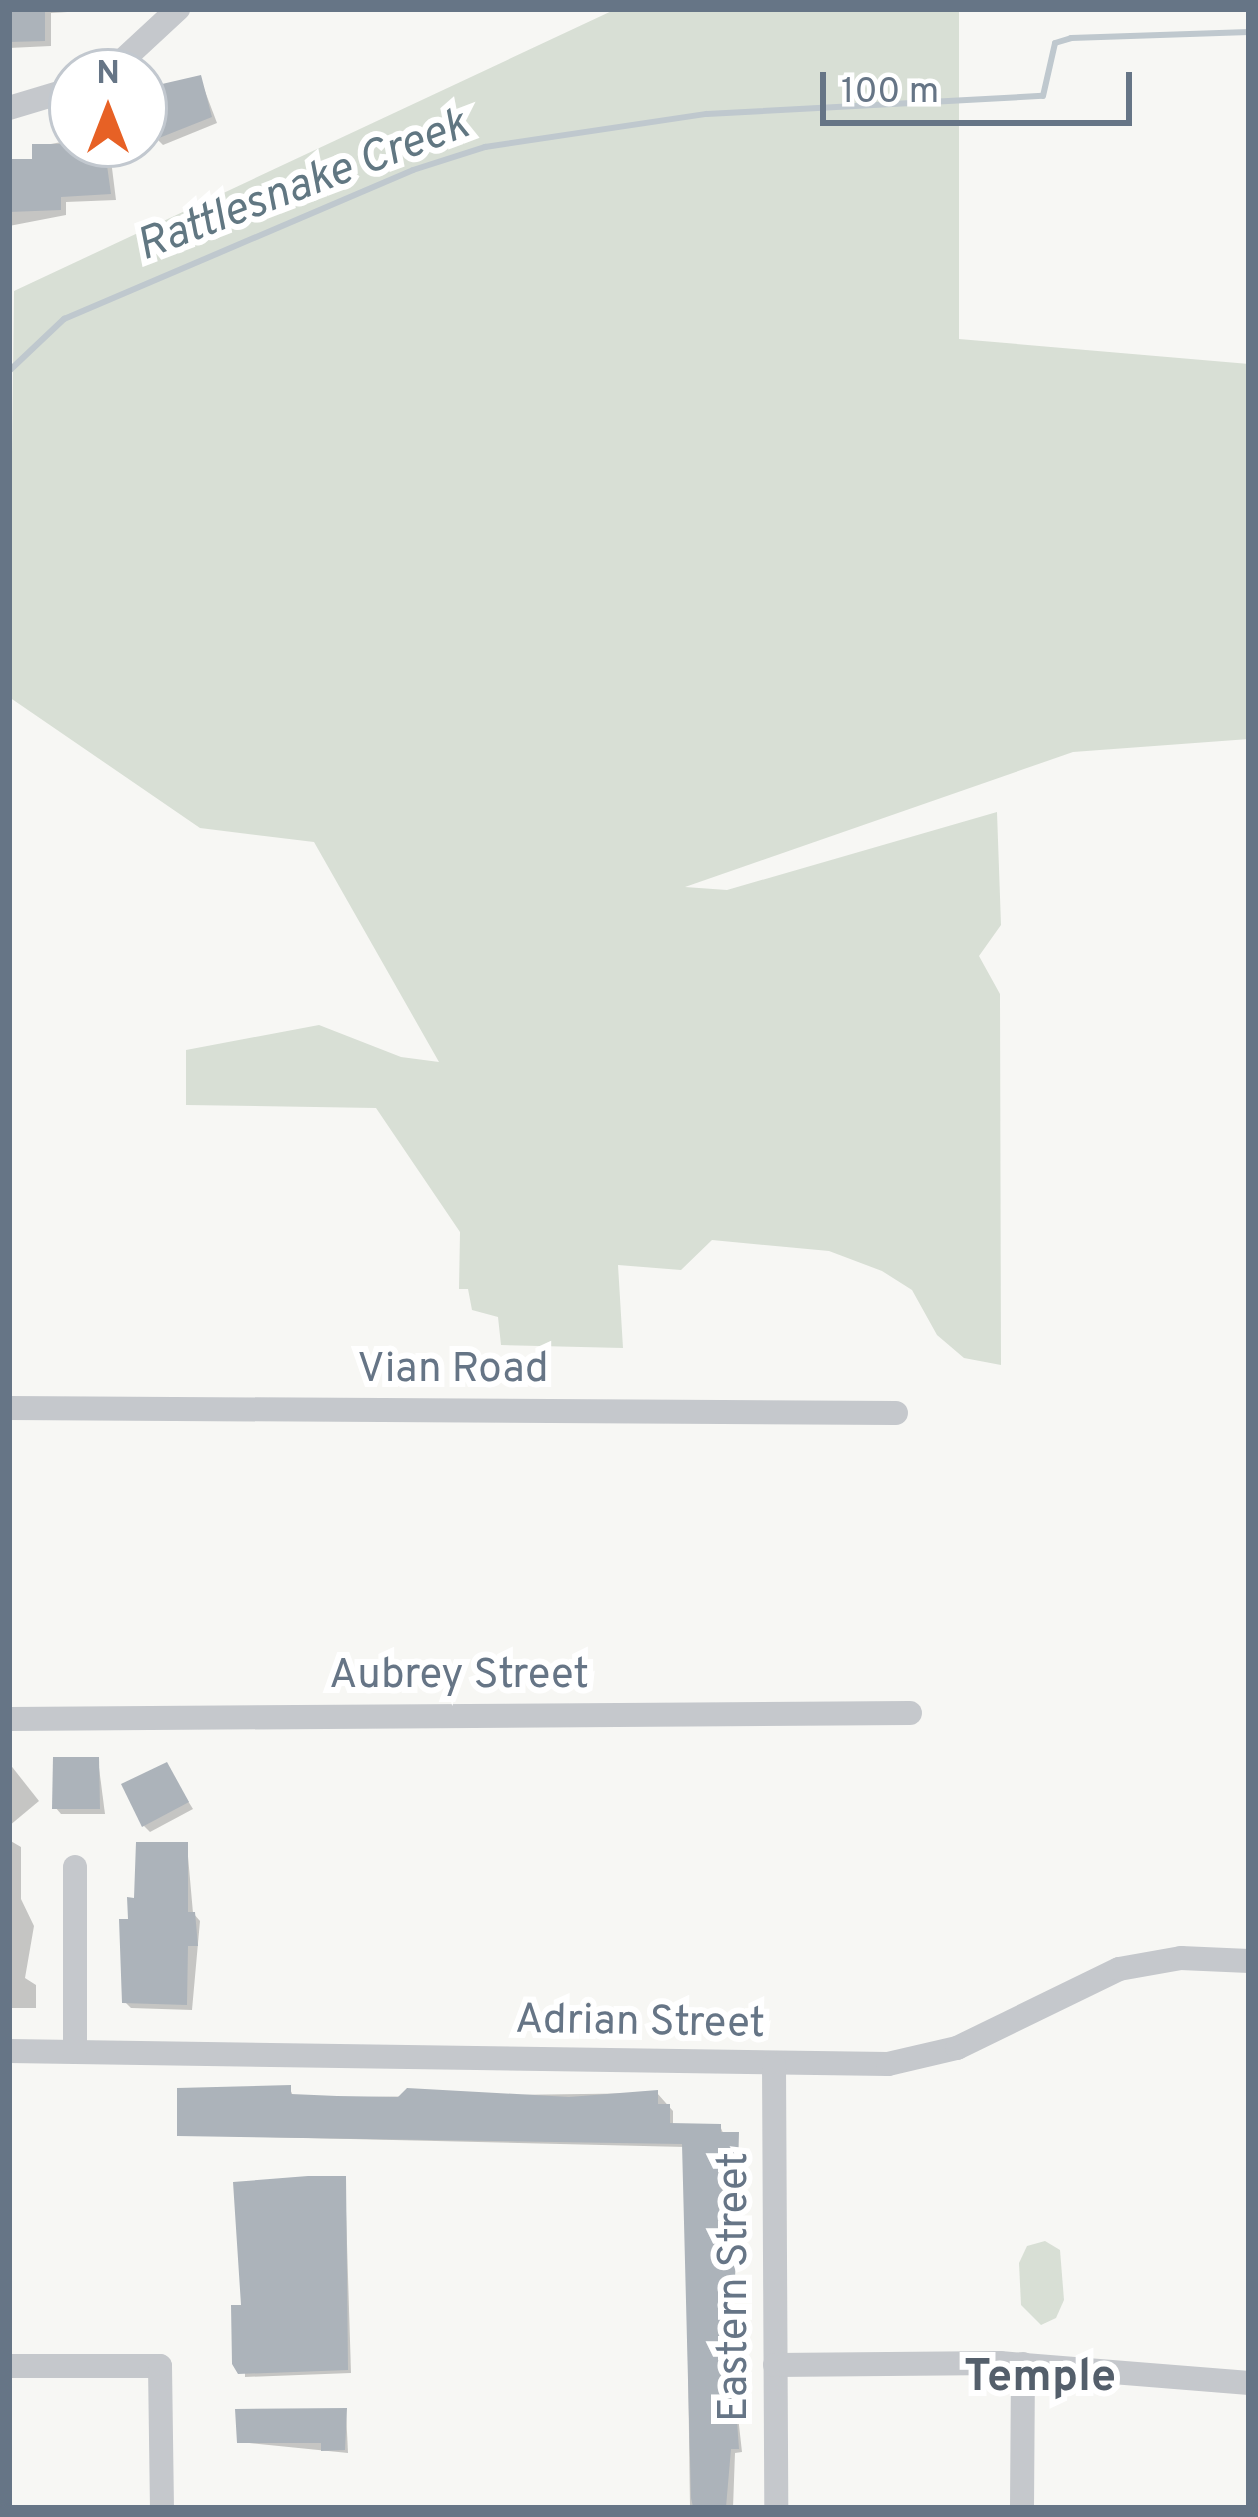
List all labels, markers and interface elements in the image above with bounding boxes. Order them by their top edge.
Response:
north arrow [48,48,168,168]
scale bar [826,48,1138,122]
text: N [96,54,120,96]
text: 100 m [841,70,939,116]
water label: Rattlesnake Creek [130,99,476,275]
street label: Vian Road [357,1346,549,1396]
street label: Aubrey Street [329,1652,589,1702]
street label: Adrian Street [514,1997,766,2051]
street label: Eastern Street [711,2152,761,2422]
district label: Temple [964,2352,1116,2406]

